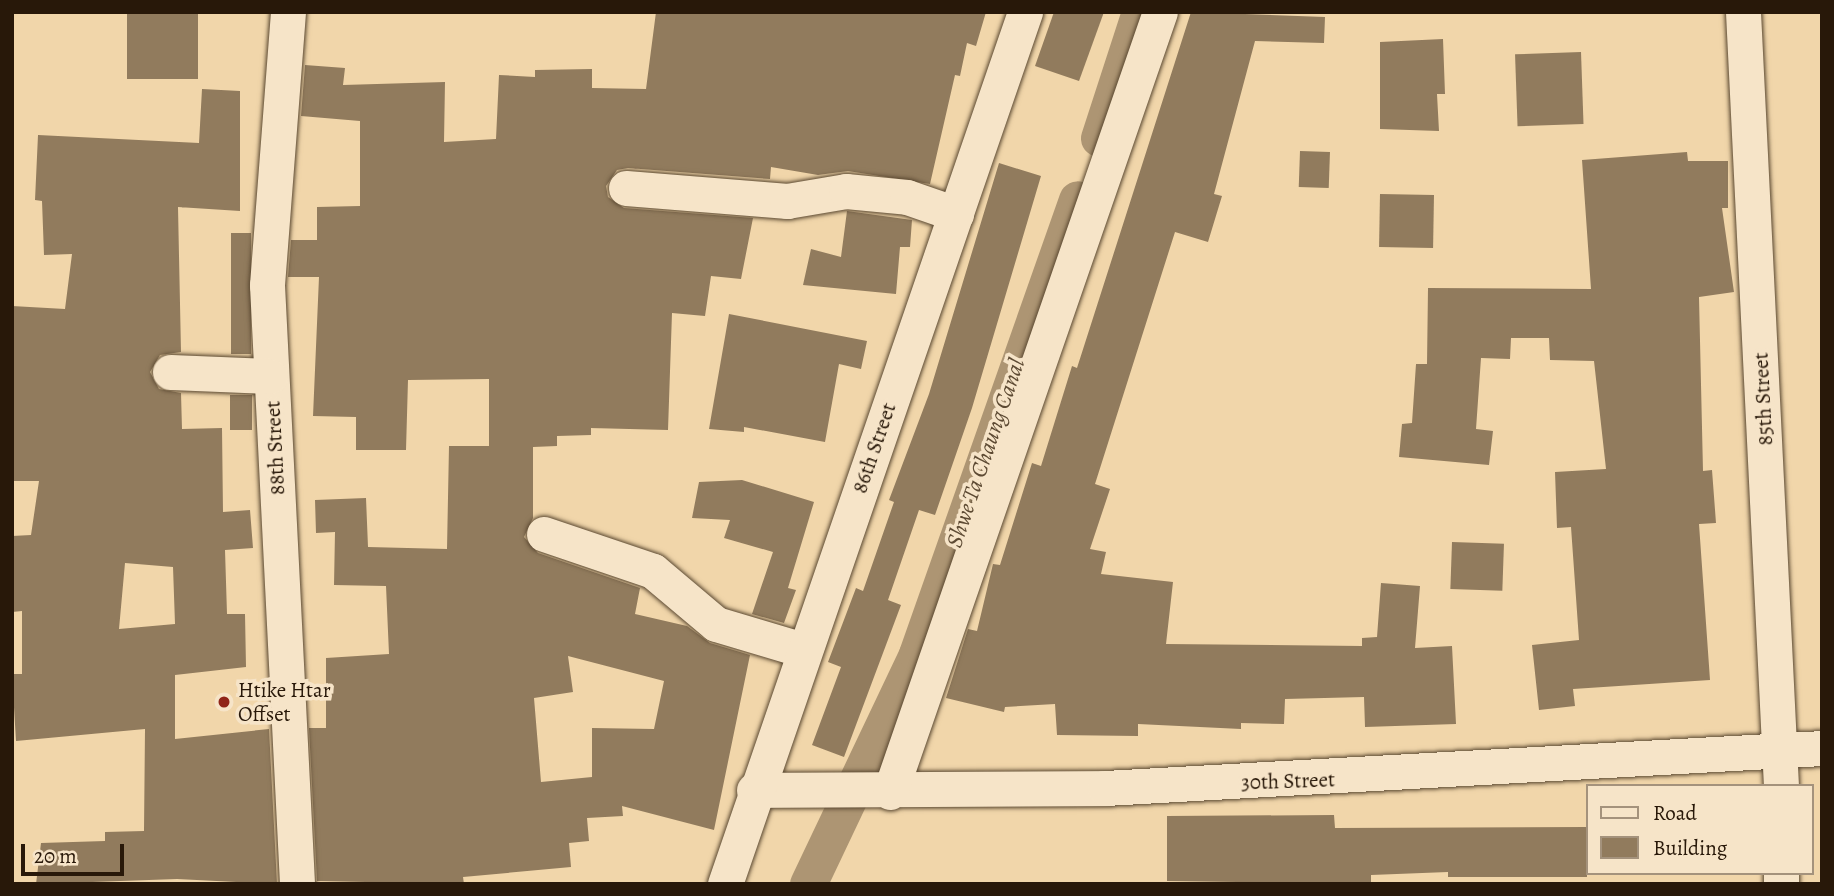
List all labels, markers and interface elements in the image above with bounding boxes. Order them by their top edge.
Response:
street label: 85th Street [1748,352,1778,446]
water label: Shwe Ta Chaung Canal [941,355,1031,551]
street label: 88th Street [260,400,290,496]
street label: 86th Street [847,400,901,496]
place label: Htike Htar Offset [238,677,331,727]
marker: Htike Htar Offset [216,694,232,710]
street label: 30th Street [1241,767,1335,795]
legend [1586,784,1813,875]
text: Road [1653,799,1697,827]
scale bar [24,830,128,874]
text: Building [1653,834,1727,862]
text: 20 m [34,842,77,870]

